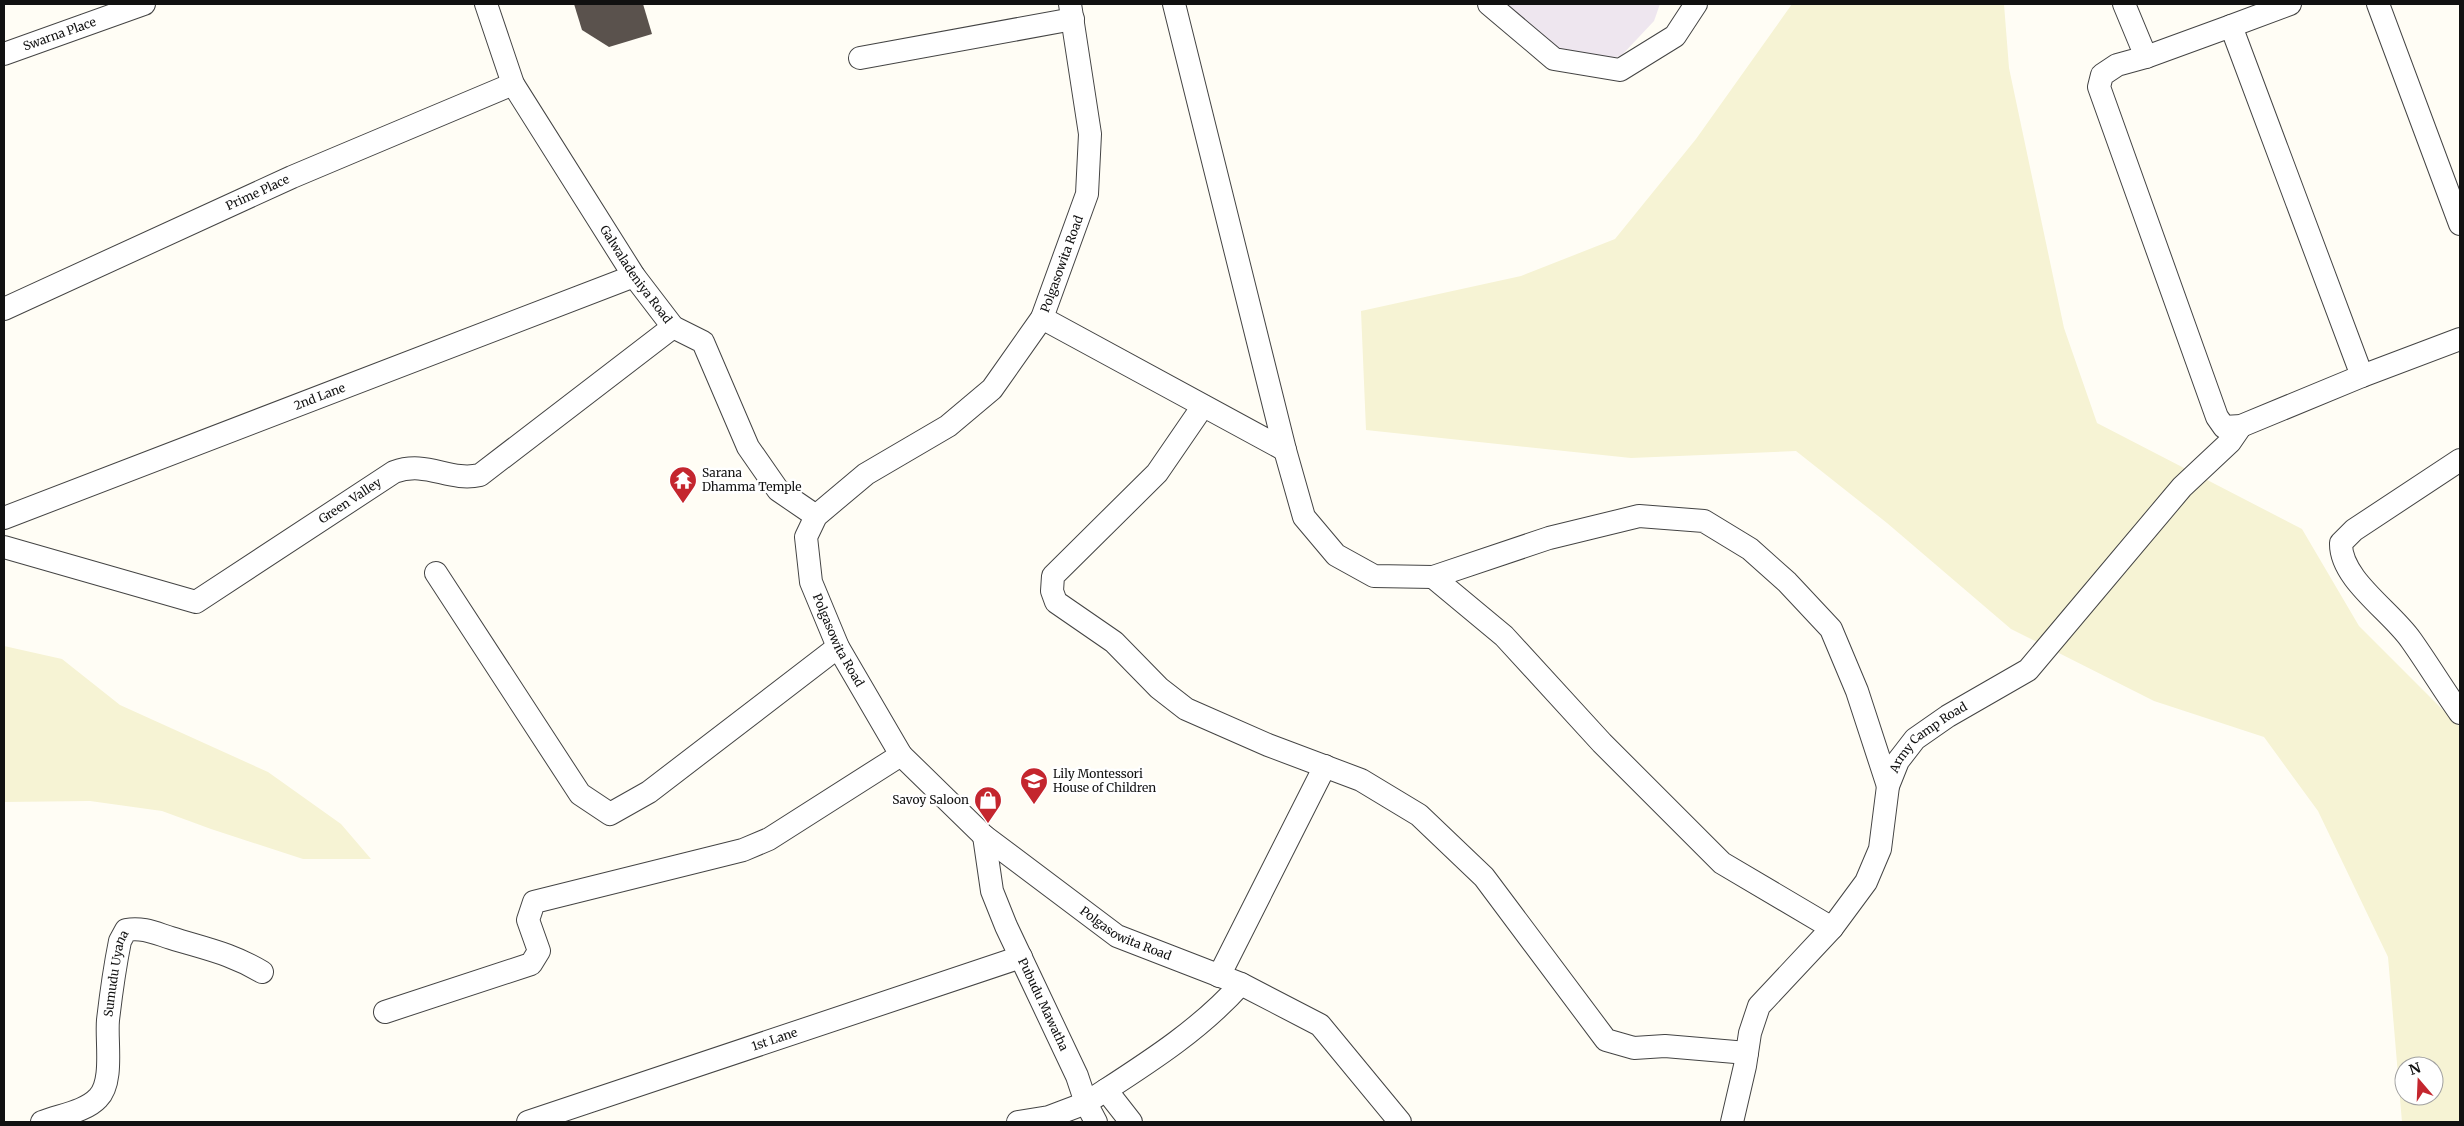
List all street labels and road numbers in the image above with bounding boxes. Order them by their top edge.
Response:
street label: Swarna Place [21,14,98,54]
street label: Prime Place [223,171,291,213]
street label: Polgasowita Road [1037,213,1086,314]
street label: Galwaladeniya Road [597,222,675,326]
street label: 2nd Lane [292,380,347,413]
street label: Green Valley [316,474,384,526]
street label: Polgasowita Road [810,591,868,689]
street label: Army Camp Road [1886,699,1969,776]
street label: Polgasowita Road [1077,903,1173,963]
street label: Sumudu Uyana [100,927,132,1018]
street label: Pubudu Mawatha [1015,955,1072,1054]
street label: 1st Lane [750,1024,799,1054]

